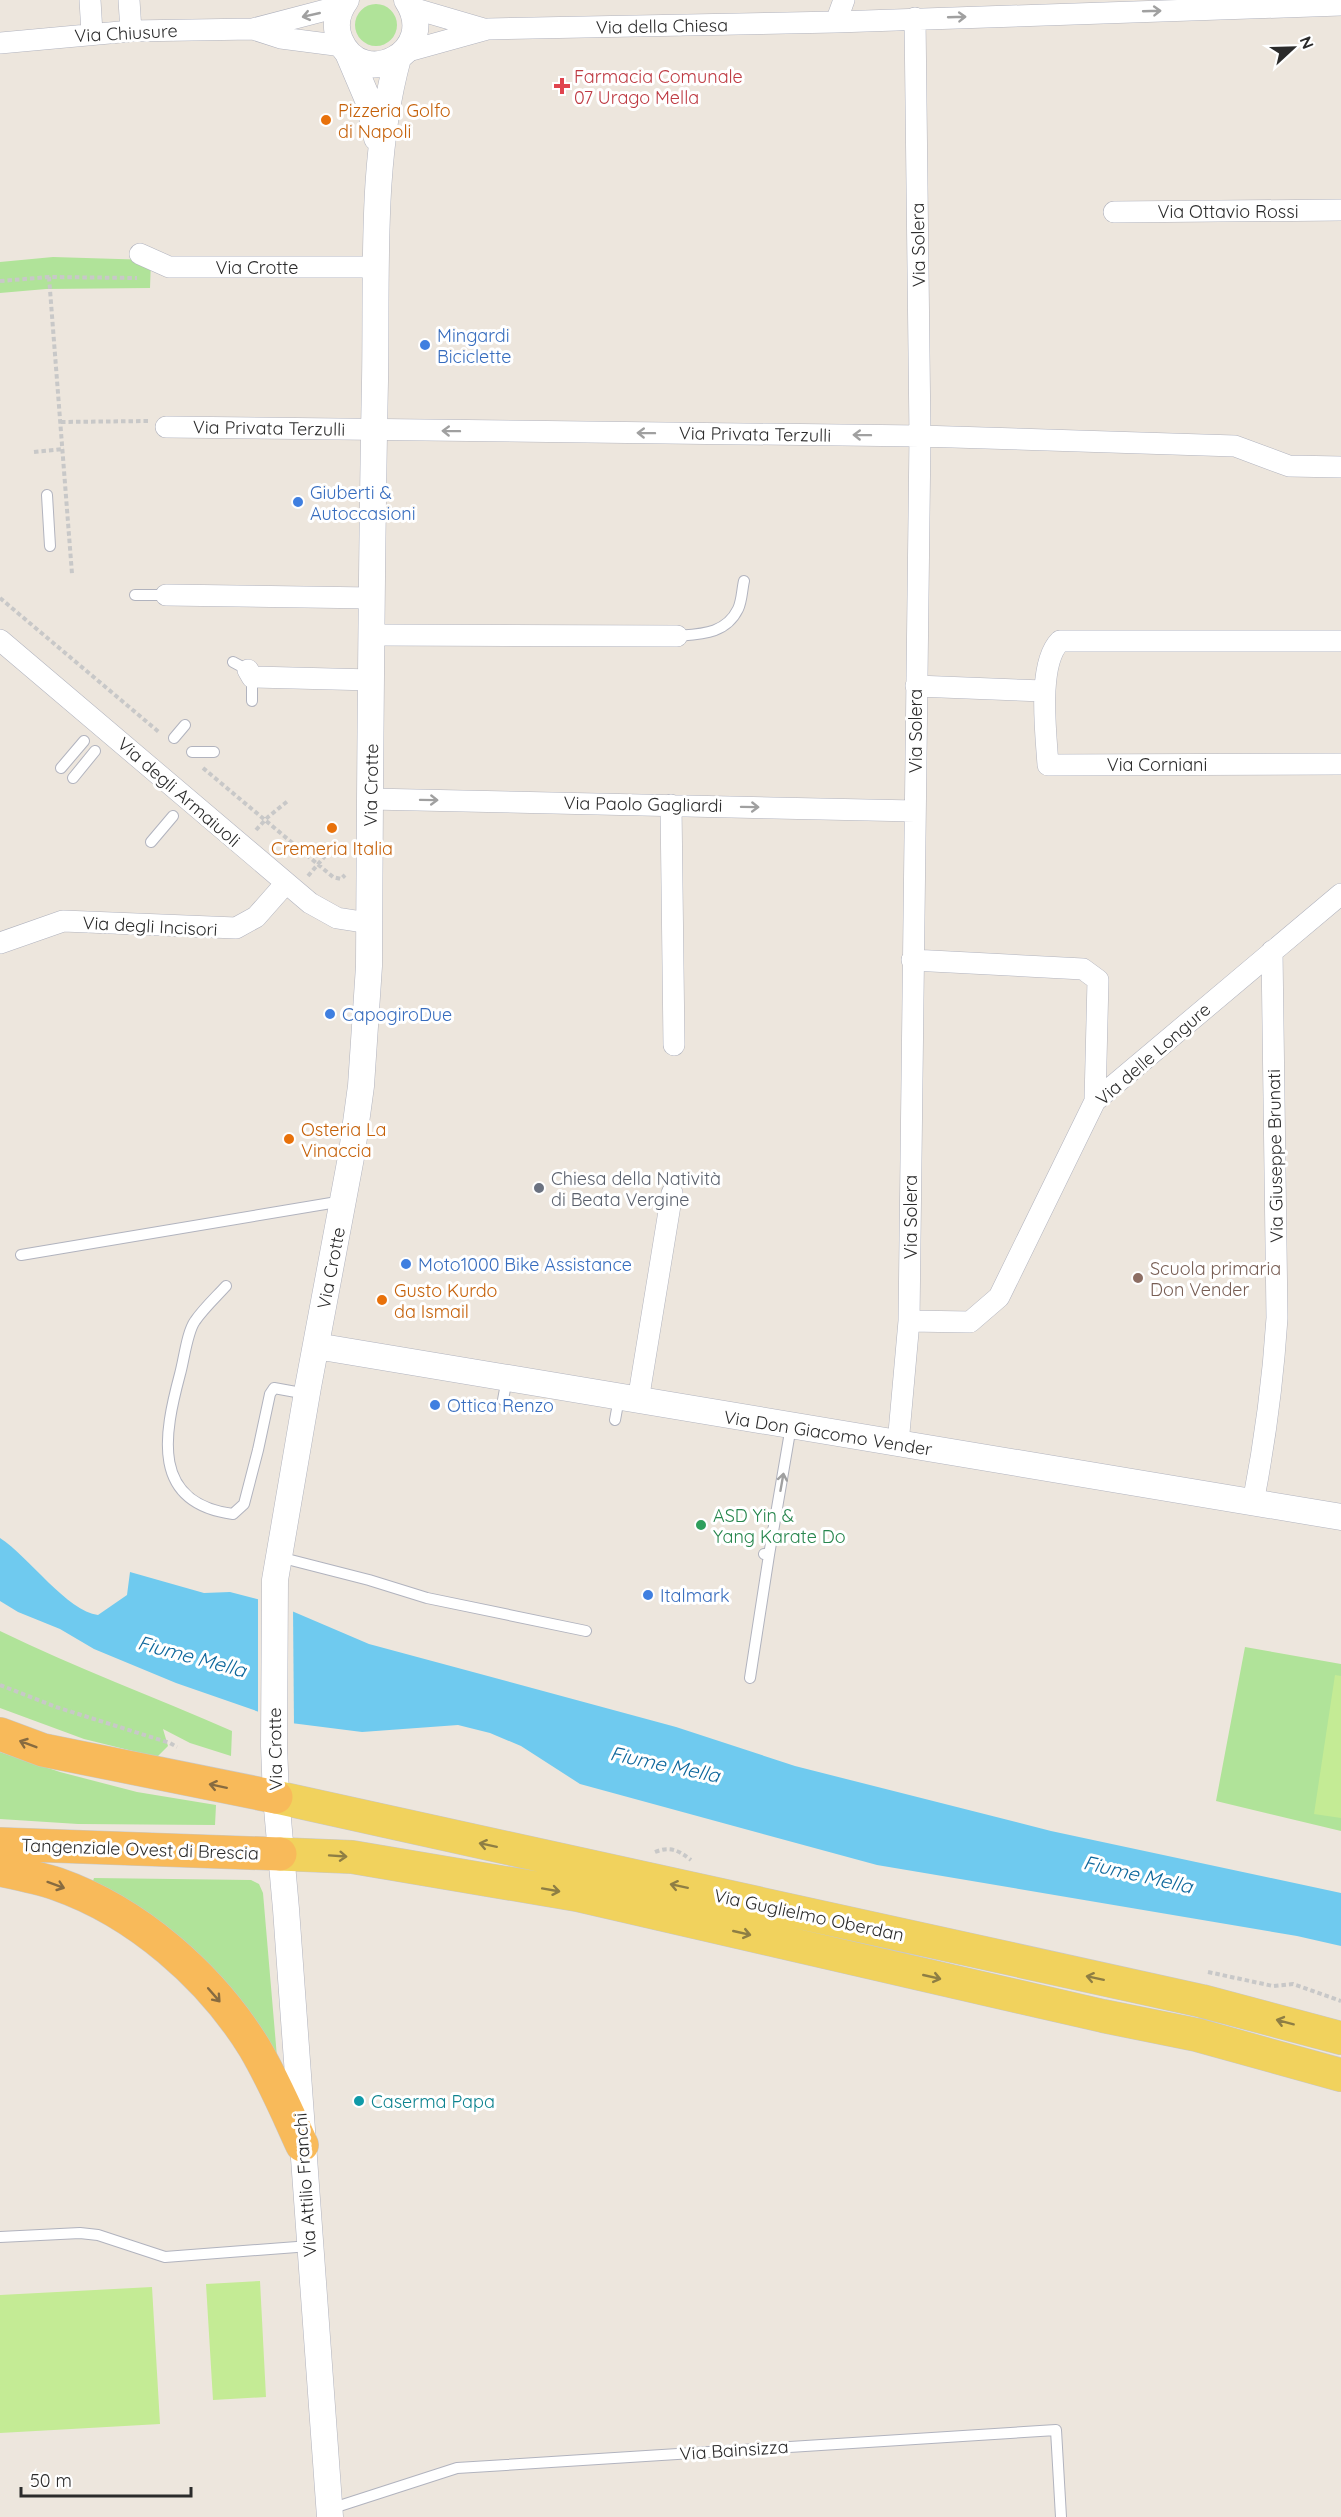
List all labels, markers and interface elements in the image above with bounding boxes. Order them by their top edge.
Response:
one-way arrow [1142,5,1162,17]
one-way arrow [302,10,321,21]
one-way arrow [947,11,967,23]
street label: Via della Chiesa [596,13,728,39]
north arrow [1263,18,1323,78]
street label: Via Chiusure [74,19,178,47]
text: N [1295,33,1318,52]
place label: Farmacia Comunale 07 Urago Mella [574,65,743,109]
marker: Farmacia Comunale 07 Urago Mella [555,79,569,93]
place label: Pizzeria Golfo di Napoli [338,99,451,143]
marker: Pizzeria Golfo di Napoli [319,113,333,127]
street label: Via Ottavio Rossi [1157,200,1299,223]
street label: Via Solera [906,203,930,287]
street label: Via Crotte [215,256,299,279]
place label: Mingardi Biciclette [437,324,511,368]
marker: Mingardi Biciclette [418,338,432,352]
street label: Via Privata Terzulli [193,415,345,441]
street label: Via Privata Terzulli [679,421,831,447]
one-way arrow [441,425,461,437]
one-way arrow [636,427,656,439]
one-way arrow [852,429,872,441]
place label: Giuberti & Autoccasioni [310,481,416,525]
marker: Giuberti & Autoccasioni [291,495,305,509]
street label: Via Solera [904,689,927,773]
street label: Via degli Armaiuoli [113,732,245,852]
street label: Via Crotte [359,743,383,827]
street label: Via Corniani [1107,753,1207,776]
street label: Via Paolo Gagliardi [563,791,723,817]
one-way arrow [418,794,438,806]
one-way arrow [739,801,759,812]
marker: Cremeria Italia [325,821,339,835]
place label: Cremeria Italia [271,837,393,860]
street label: Via degli Incisori [82,911,218,941]
street label: Via delle Longure [1091,998,1215,1110]
place label: CapogiroDue [342,1003,452,1026]
marker: CapogiroDue [323,1007,337,1021]
street label: Via Giuseppe Brunati [1262,1069,1288,1243]
place label: Osteria La Vinaccia [301,1118,387,1162]
marker: Osteria La Vinaccia [282,1132,296,1146]
place label: Chiesa della Natività di Beata Vergine [551,1167,721,1211]
street label: Via Solera [899,1175,922,1259]
marker: Chiesa della Natività di Beata Vergine [532,1181,546,1195]
street label: Via Crotte [312,1225,350,1311]
place label: Moto1000 Bike Assistance [418,1253,632,1276]
marker: Moto1000 Bike Assistance [399,1257,413,1271]
place label: Scuola primaria Don Vender [1150,1257,1281,1301]
marker: Scuola primaria Don Vender [1131,1271,1145,1285]
place label: Gusto Kurdo da Ismail [394,1279,497,1323]
marker: Gusto Kurdo da Ismail [375,1293,389,1307]
place label: Ottica Renzo [447,1394,554,1417]
marker: Ottica Renzo [428,1398,442,1412]
street label: Via Don Giacomo Vender [722,1405,934,1461]
one-way arrow [776,1472,787,1492]
place label: ASD Yin & Yang Karate Do [713,1504,846,1548]
marker: ASD Yin & Yang Karate Do [694,1518,708,1532]
place label: Italmark [660,1584,730,1607]
marker: Italmark [641,1588,655,1602]
water label: Fiume Mella [135,1630,251,1683]
street label: Via Crotte [263,1707,287,1791]
one-way arrow [19,1738,38,1749]
water label: Fiume Mella [608,1740,724,1788]
one-way arrow [209,1780,229,1791]
street label: Tangenziale Ovest di Brescia [21,1833,259,1865]
one-way arrow [479,1838,498,1850]
water label: Fiume Mella [1081,1849,1197,1899]
one-way arrow [328,1851,348,1862]
one-way arrow [47,1880,65,1891]
one-way arrow [670,1880,689,1891]
street label: Via Guglielmo Oberdan [712,1884,906,1946]
one-way arrow [541,1885,561,1896]
one-way arrow [731,1928,751,1939]
one-way arrow [922,1971,941,1983]
one-way arrow [1086,1972,1105,1983]
one-way arrow [207,1987,221,2003]
one-way arrow [1276,2016,1295,2028]
place label: Caserma Papa [371,2090,495,2113]
marker: Caserma Papa [352,2094,366,2108]
street label: Via Attilio Franchi [288,2112,322,2258]
street label: Via Bainsizza [679,2435,789,2465]
scale bar [21,2460,190,2498]
text: 50 m [30,2469,72,2492]

